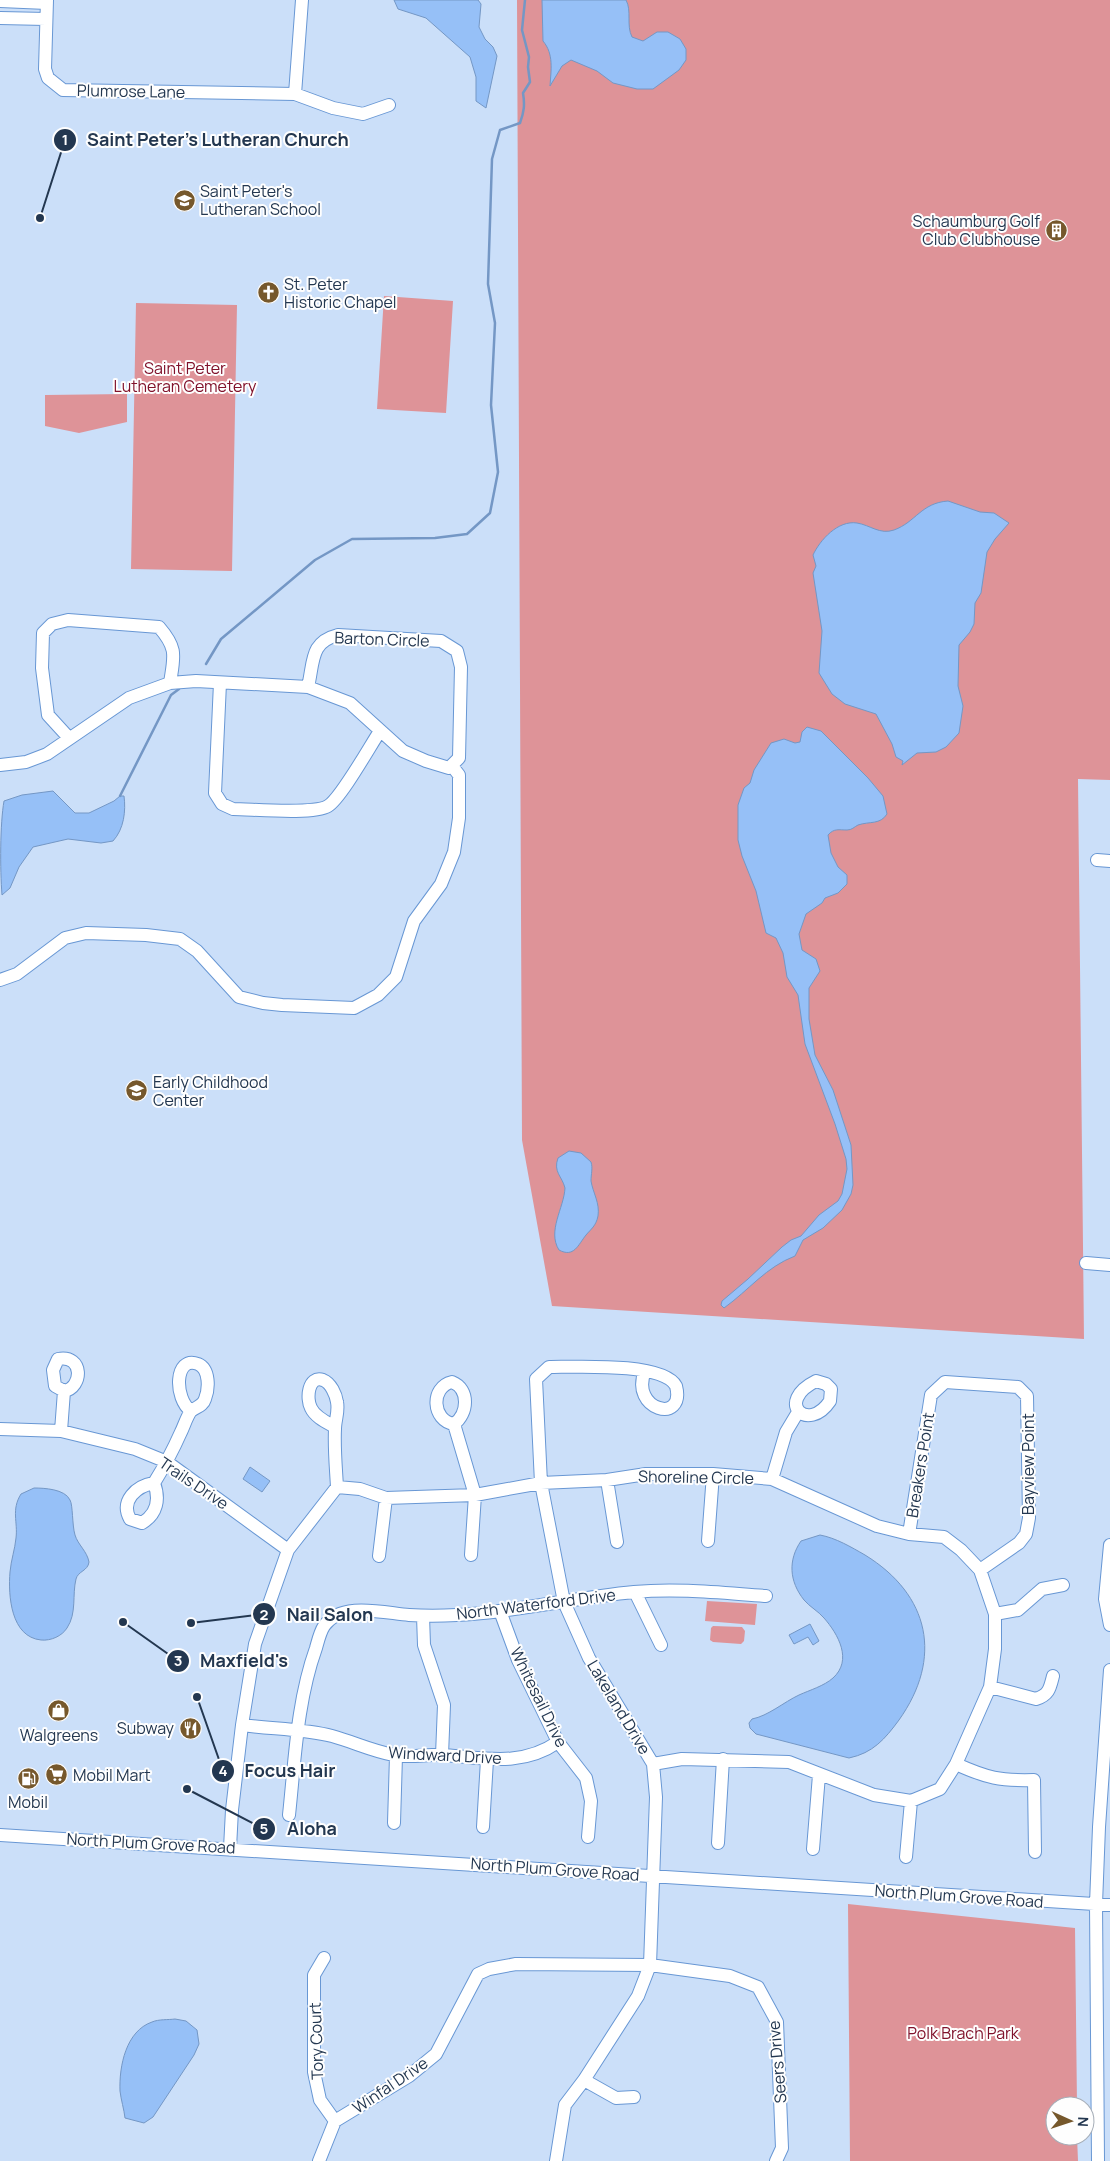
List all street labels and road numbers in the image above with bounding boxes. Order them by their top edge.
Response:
street label: Plumrose Lane [77,79,185,103]
street label: Barton Circle [334,626,430,652]
street label: Breakers Point [901,1411,939,1519]
street label: Bayview Point [1017,1413,1039,1515]
street label: Trails Drive [155,1452,233,1514]
street label: Shoreline Circle [638,1465,754,1489]
street label: North Waterford Drive [455,1583,617,1625]
street label: Whitesail Drive [505,1643,573,1751]
street label: Lakeland Drive [582,1656,656,1758]
street label: Windward Drive [388,1741,502,1769]
street label: North Plum Grove Road [66,1828,236,1858]
street label: North Plum Grove Road [470,1852,640,1886]
street label: North Plum Grove Road [874,1879,1044,1913]
street label: Tory Court [304,2002,328,2080]
street label: Seers Drive [762,2020,792,2104]
street label: Winfal Drive [348,2052,432,2118]

